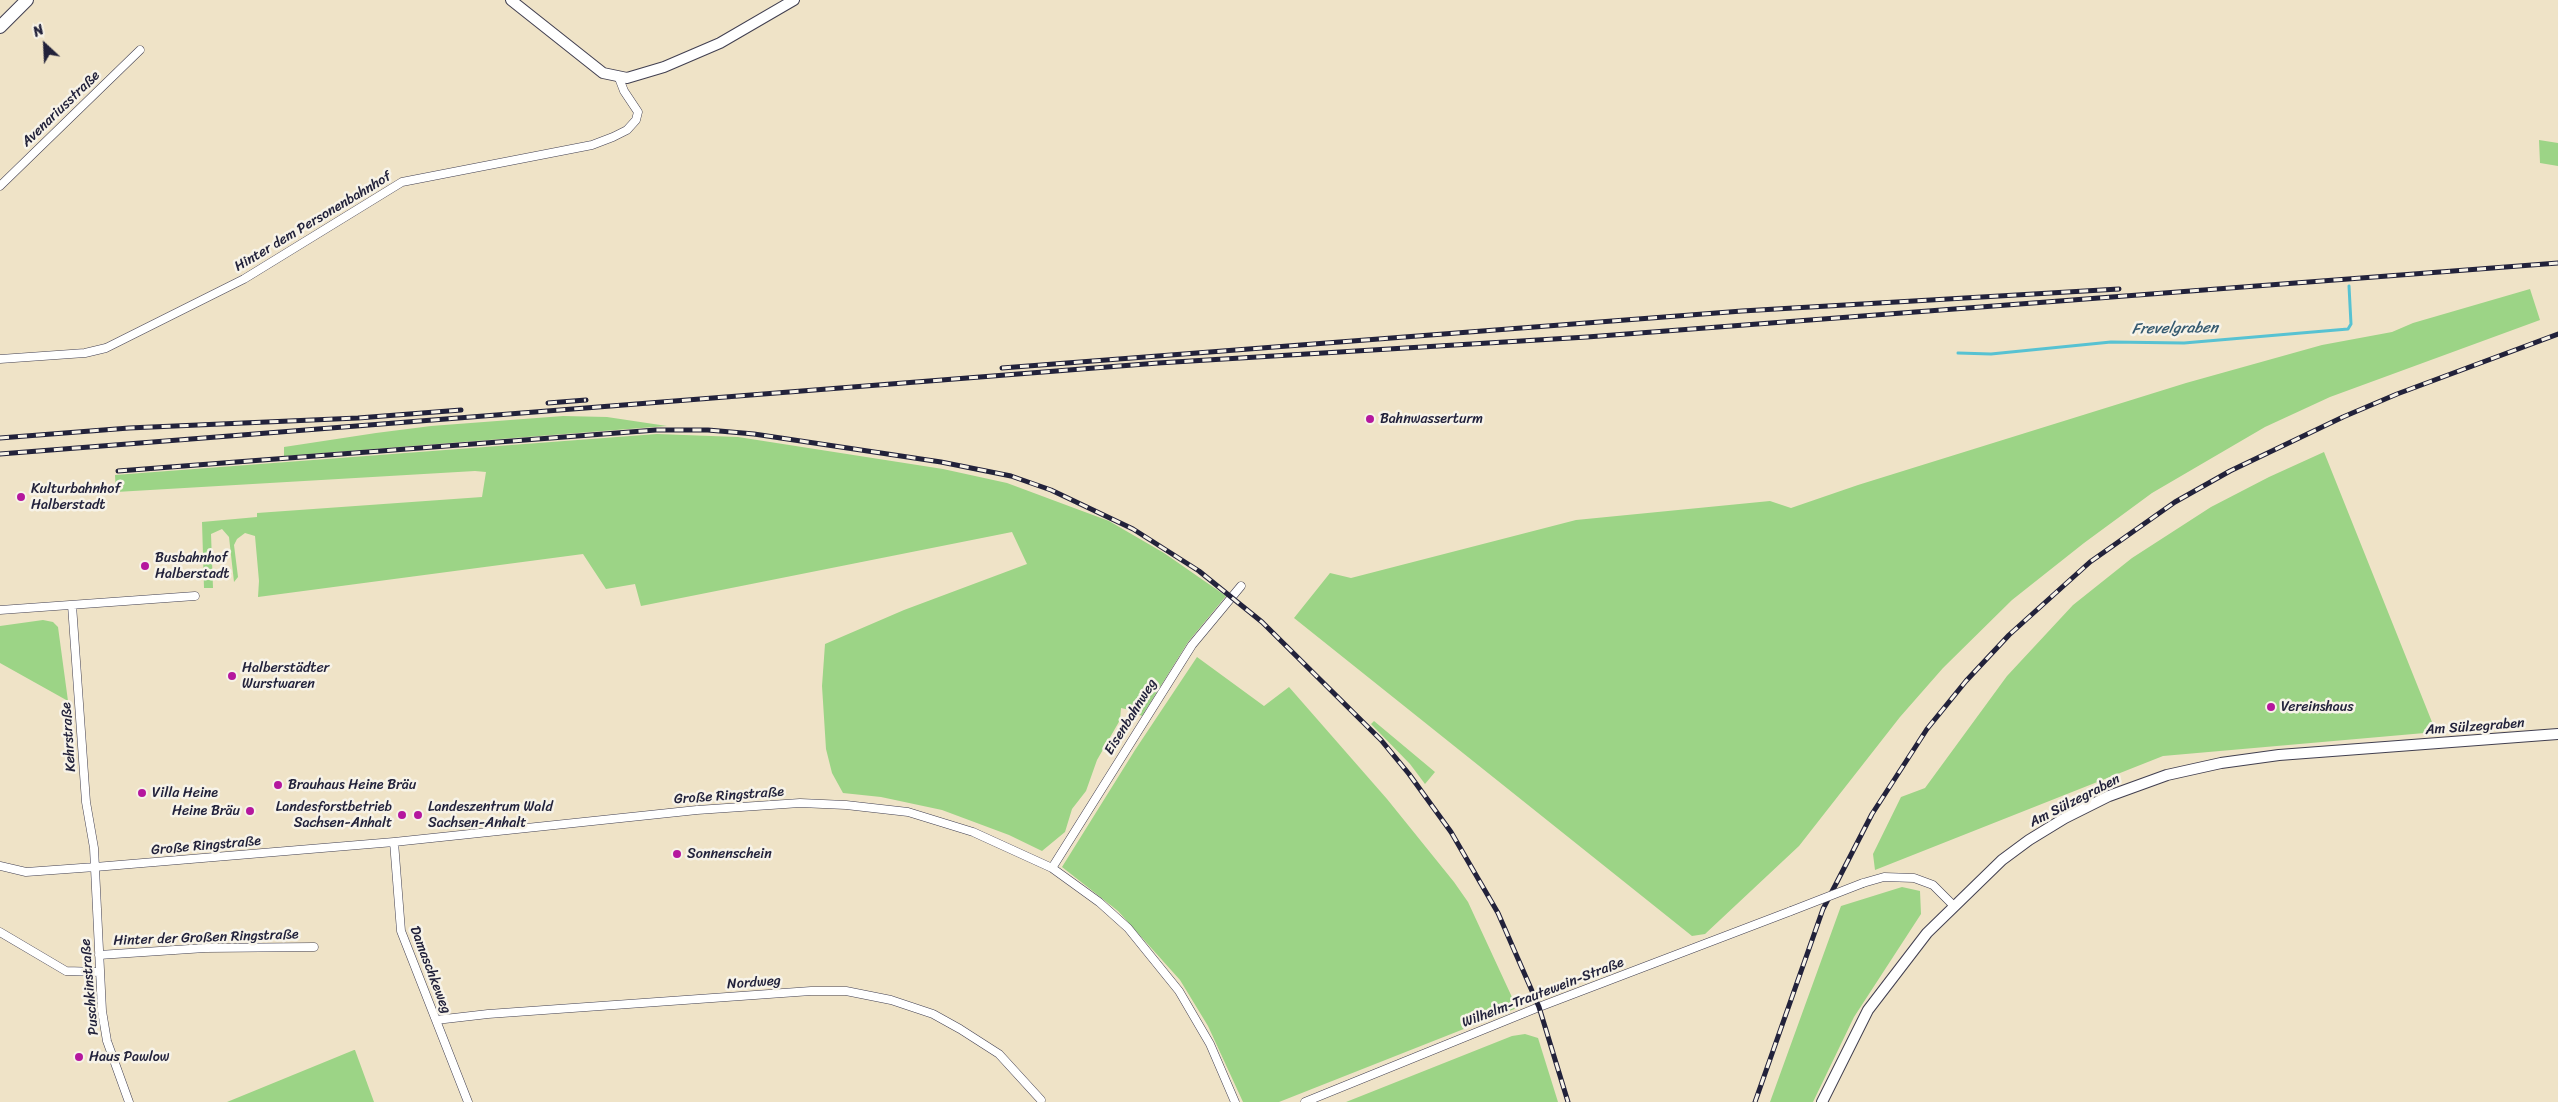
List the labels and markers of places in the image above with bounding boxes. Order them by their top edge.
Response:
place label: Bahnwasserturm [1380,411,1483,427]
marker: Bahnwasserturm [1364,413,1376,425]
place label: Kulturbahnhof Halberstadt [31,481,121,514]
marker: Kulturbahnhof Halberstadt [15,491,27,503]
place label: Busbahnhof Halberstadt [155,550,229,582]
marker: Busbahnhof Halberstadt [139,560,151,572]
place label: Halberstädter Wurstwaren [242,660,329,692]
marker: Halberstädter Wurstwaren [226,670,238,682]
place label: Vereinshaus [2281,699,2354,715]
marker: Vereinshaus [2265,701,2277,713]
place label: Brauhaus Heine Bräu [288,777,416,793]
marker: Brauhaus Heine Bräu [272,779,284,791]
place label: Villa Heine [152,785,218,801]
marker: Villa Heine [136,787,148,799]
place label: Landesforstbetrieb Sachsen-Anhalt [276,799,392,832]
place label: Landeszentrum Wald Sachsen-Anhalt [428,799,553,832]
place label: Heine Bräu [172,803,240,819]
marker: Heine Bräu [244,805,256,817]
marker: Landesforstbetrieb Sachsen-Anhalt [396,809,408,821]
marker: Landeszentrum Wald Sachsen-Anhalt [412,809,424,821]
place label: Sonnenschein [687,846,772,862]
marker: Sonnenschein [671,848,683,860]
place label: Haus Pawlow [89,1049,169,1065]
marker: Haus Pawlow [73,1051,85,1063]

